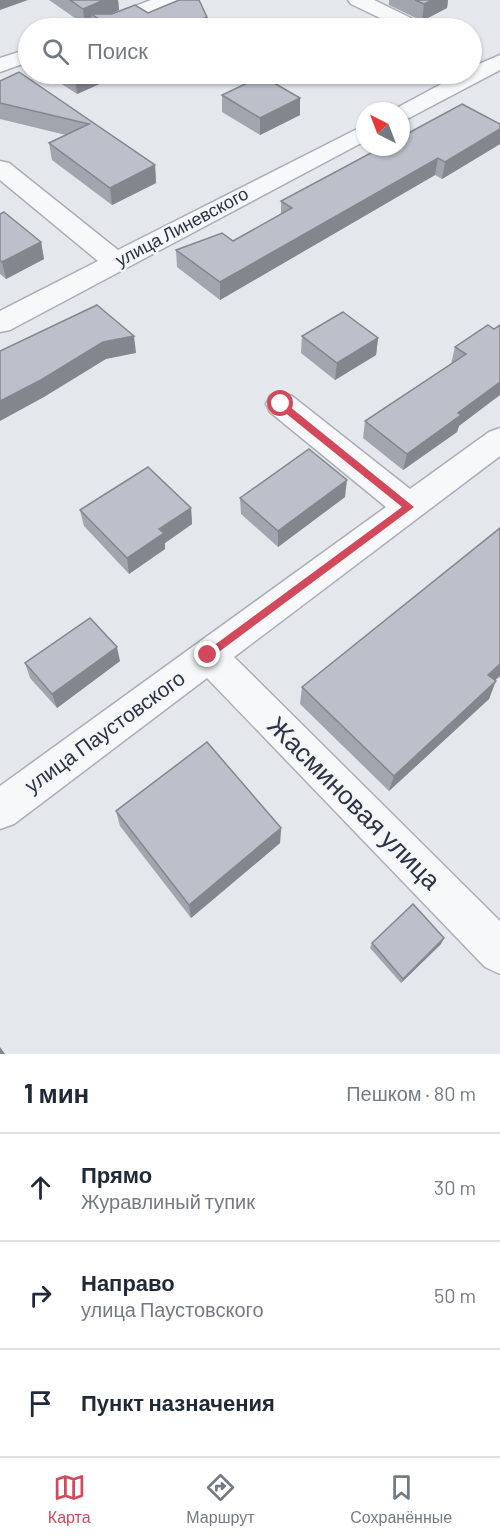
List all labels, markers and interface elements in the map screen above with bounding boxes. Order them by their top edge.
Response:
search box [18,18,482,84]
icon: search [39,35,72,68]
text: Поиск [87,37,148,63]
north arrow [356,102,410,156]
street label: улица Линевского [111,182,252,270]
route start [267,390,293,416]
route end [194,641,220,667]
street label: улица Паустовского [19,664,189,797]
street label: Жасминовая улица [262,709,448,895]
text: 1 мин [24,1077,89,1108]
text: Пешком · 80 m [346,1081,476,1105]
text: Прямо [81,1161,152,1187]
icon: ahead [24,1171,57,1204]
text: 30 m [434,1175,476,1199]
text: Журавлиный тупик [81,1189,255,1213]
text: Направо [81,1269,175,1295]
icon: right [24,1279,57,1312]
text: 50 m [434,1283,476,1307]
text: улица Паустовского [81,1297,264,1321]
icon: arrive [24,1387,57,1420]
text: Пункт назначения [81,1389,275,1415]
tab: Карта [48,1471,91,1527]
tab: Маршрут [186,1471,255,1527]
tab: Сохранённые [350,1471,452,1527]

